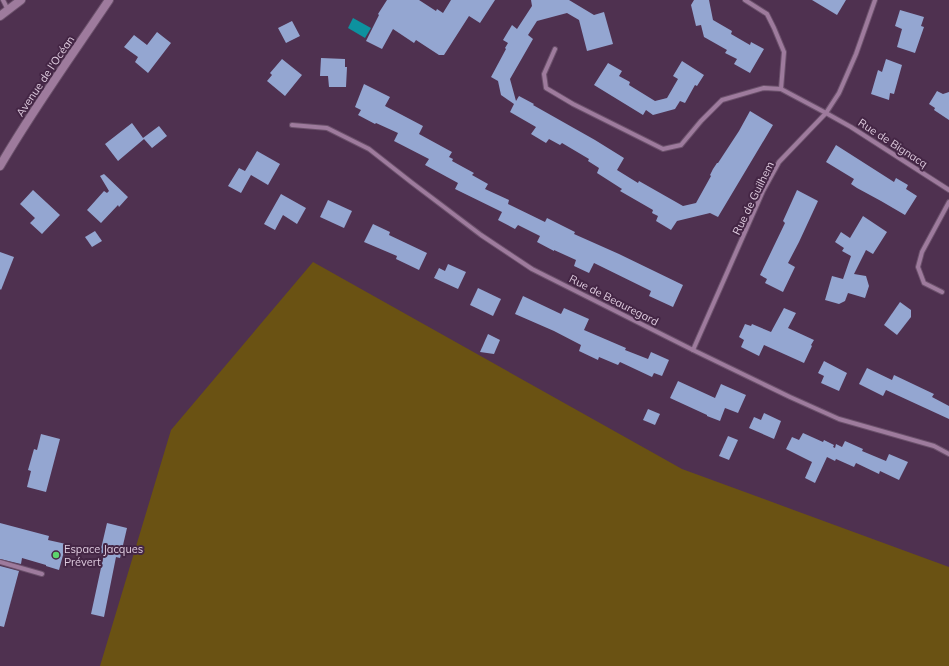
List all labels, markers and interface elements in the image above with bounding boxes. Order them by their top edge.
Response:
street label: Avenue de l'Océan [13,33,77,119]
street label: Rue de Bignacq [856,115,930,171]
street label: Rue de Guilhem [729,159,777,237]
street label: Rue de Beauregard [567,271,661,329]
place label: Espace Jacques Prévert [64,542,143,569]
marker: Espace Jacques Prévert [51,550,61,560]

